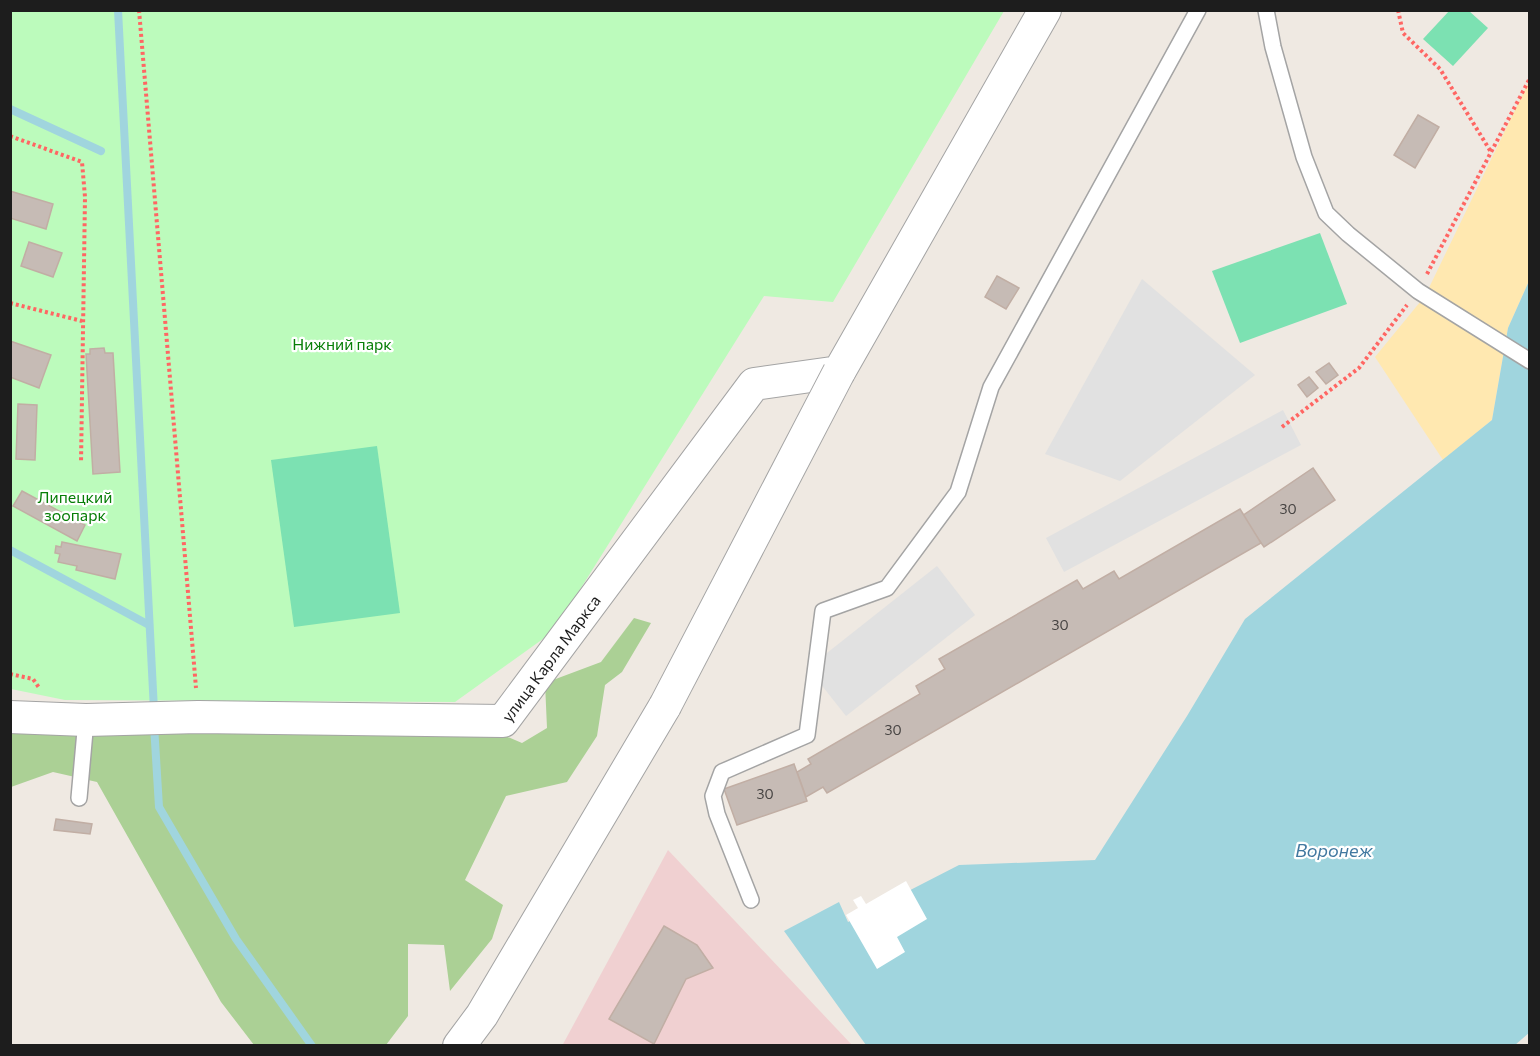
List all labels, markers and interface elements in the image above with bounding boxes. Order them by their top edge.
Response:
park label: Нижний парк [292,334,392,353]
park label: Липецкий зоопарк [38,487,112,524]
house number: 30 [1279,500,1297,517]
street label: улица Карла Маркса [497,591,603,725]
house number: 30 [1051,616,1069,633]
house number: 30 [884,721,902,738]
house number: 30 [756,785,774,802]
water label: Воронеж [1295,839,1374,861]

